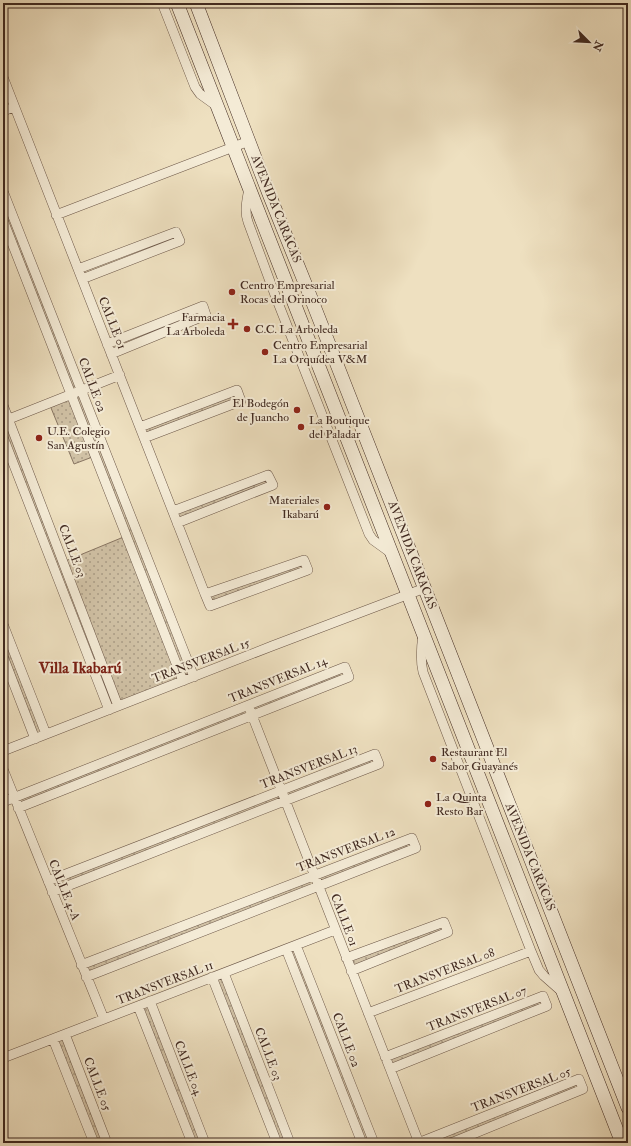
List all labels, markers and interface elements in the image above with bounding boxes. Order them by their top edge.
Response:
north arrow [569,22,609,62]
text: N [589,38,606,54]
street label: AVENIDA CARACAS [247,152,304,265]
place label: Centro Empresarial Rocas del Orinoco [240,278,335,307]
marker: Centro Empresarial Rocas del Orinoco [227,287,237,297]
street label: CALLE 01 [95,295,129,351]
place label: Farmacia La Arboleda [166,310,226,339]
marker: Farmacia La Arboleda [228,319,238,329]
place label: C.C. La Arboleda [255,322,339,337]
marker: C.C. La Arboleda [242,324,252,334]
place label: Centro Empresarial La Orquídea V&M [273,338,368,367]
marker: Centro Empresarial La Orquídea V&M [260,347,270,357]
street label: CALLE 02 [75,356,109,414]
place label: El Bodegón de Juancho [232,396,289,425]
marker: El Bodegón de Juancho [292,405,302,415]
place label: La Boutique del Paladar [309,413,369,442]
marker: La Boutique del Paladar [296,422,306,432]
place label: U.E. Colegio San Agustín [47,424,110,453]
marker: U.E. Colegio San Agustín [34,433,44,443]
place label: Materiales Ikabarú [269,493,319,522]
street label: AVENIDA CARACAS [384,498,440,611]
marker: Materiales Ikabarú [322,502,332,512]
street label: CALLE 03 [55,522,89,580]
street label: TRANSVERSAL 15 [150,635,253,687]
street label: TRANSVERSAL 14 [227,653,330,707]
district label: Villa Ikabarú [38,658,122,678]
street label: TRANSVERSAL 13 [258,742,360,792]
place label: Restaurant El Sabor Guayanés [441,745,518,774]
marker: Restaurant El Sabor Guayanés [428,754,438,764]
place label: La Quinta Resto Bar [436,790,488,819]
marker: La Quinta Resto Bar [423,799,433,809]
street label: AVENIDA CARACAS [501,800,558,913]
street label: TRANSVERSAL 12 [295,824,397,876]
street label: CALLE 4-A [45,857,83,923]
street label: CALLE 01 [327,891,361,949]
street label: TRANSVERSAL 08 [393,945,497,997]
street label: TRANSVERSAL 11 [115,958,215,1008]
street label: TRANSVERSAL 07 [425,983,529,1035]
street label: CALLE 02 [329,1011,363,1069]
street label: CALLE 03 [251,1025,285,1083]
street label: CALLE 04 [171,1038,206,1098]
street label: CALLE 05 [80,1055,114,1114]
street label: TRANSVERSAL 05 [469,1064,573,1116]

